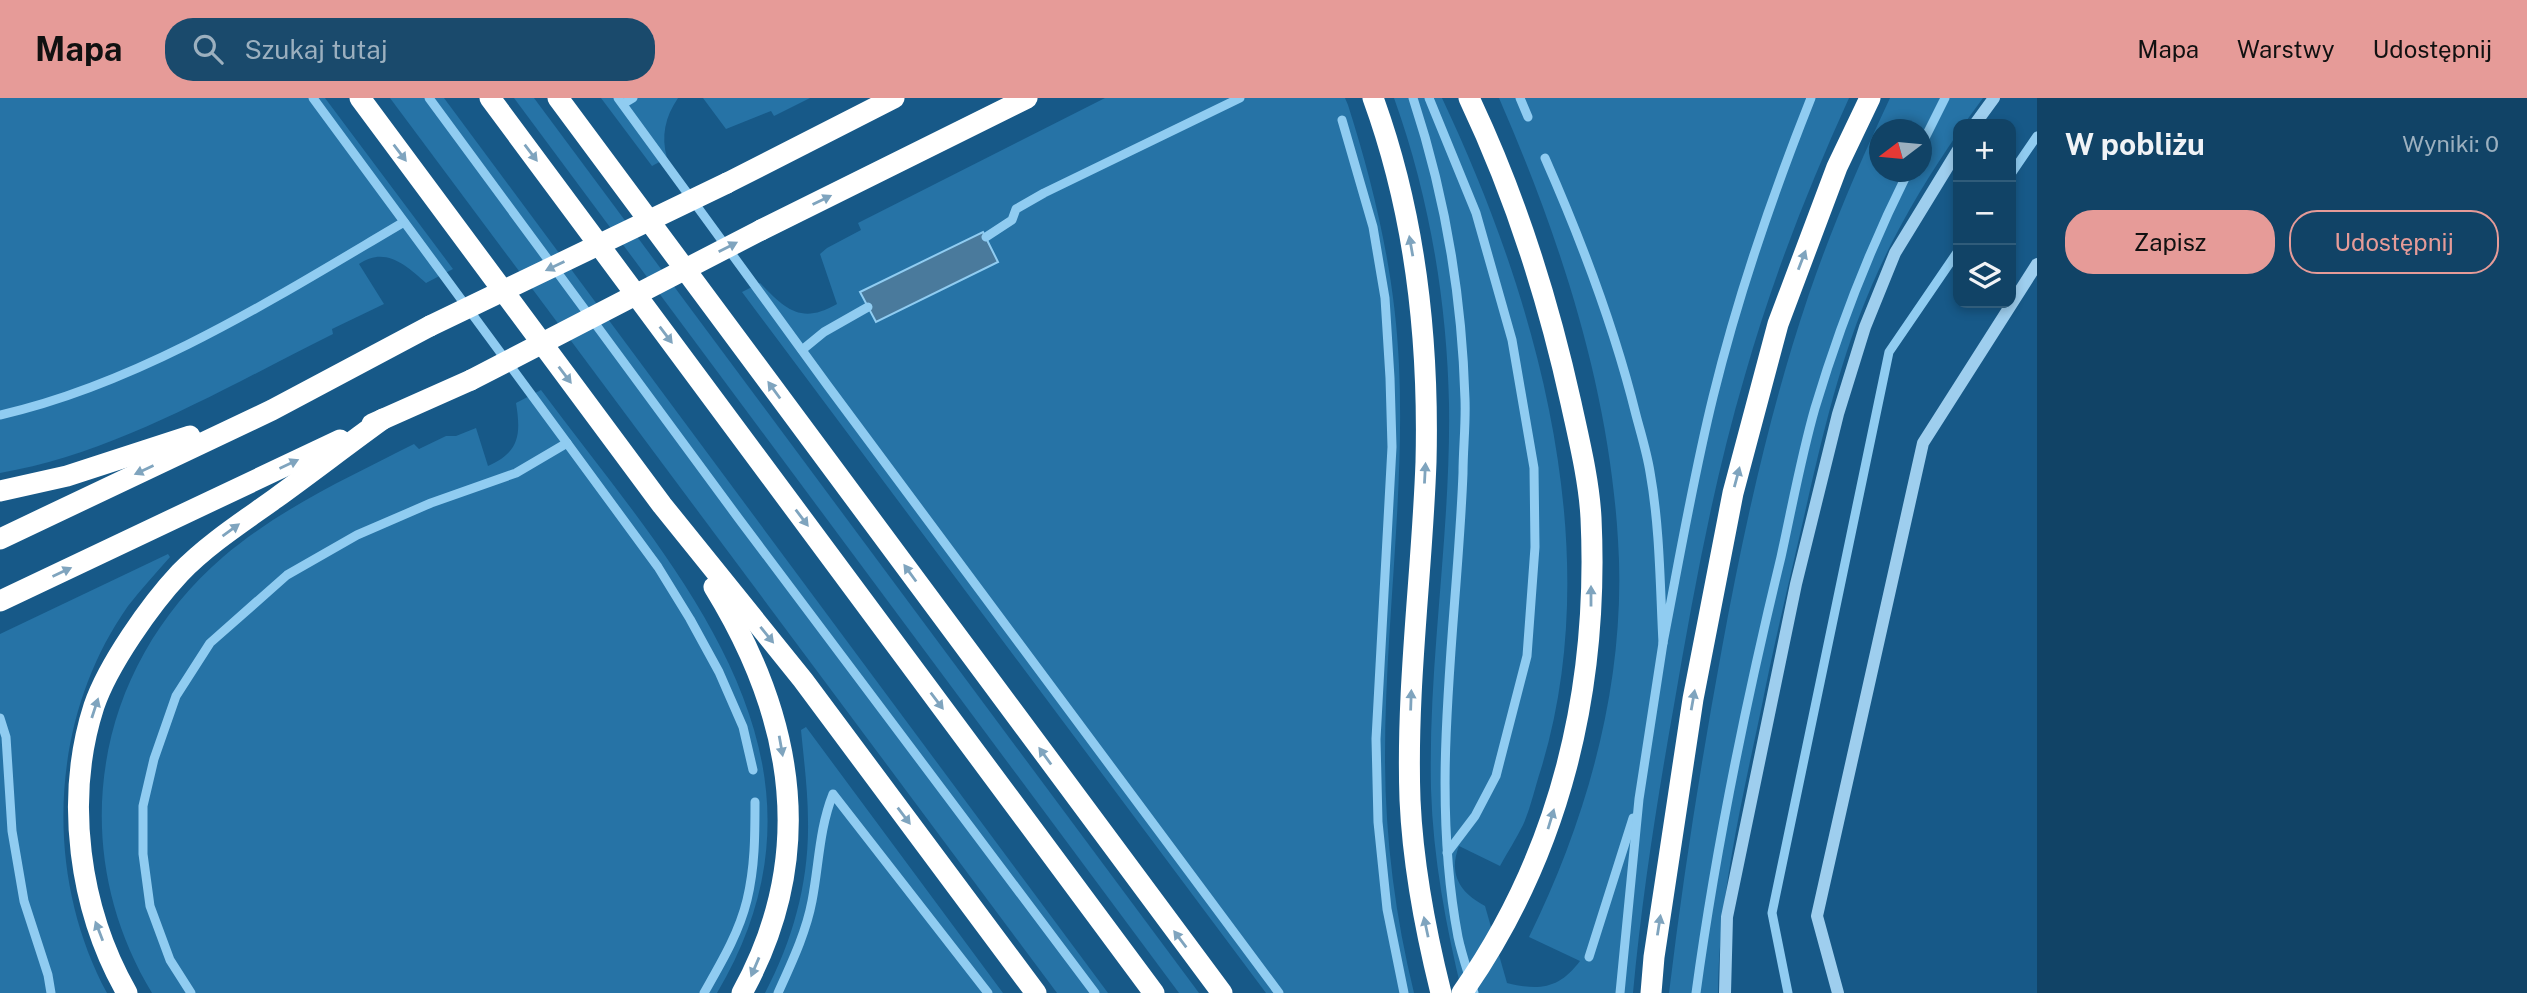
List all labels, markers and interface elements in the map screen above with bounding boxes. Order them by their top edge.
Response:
search box [165,18,655,81]
text: Mapa [35,30,123,68]
icon: search [189,30,227,68]
text: Szukaj tutaj [245,34,388,65]
text: Mapa [2137,35,2199,63]
text: Warstwy [2237,35,2335,63]
text: Udostępnij [2373,35,2492,63]
north arrow [1869,119,1932,182]
map controls [1953,119,2016,308]
button: + [1953,119,2016,182]
text: W pobliżu [2065,126,2205,162]
text: Wyniki: 0 [2402,130,2499,157]
one-way arrow [393,144,407,162]
one-way arrow [523,144,537,162]
button: − [1953,182,2016,245]
one-way arrow [812,194,832,205]
button: Zapisz [2065,210,2275,274]
button: Udostępnij [2289,210,2499,274]
one-way arrow [1405,235,1416,257]
one-way arrow [718,242,738,253]
button: layers [1953,245,2016,308]
one-way arrow [1797,249,1808,270]
one-way arrow [545,260,566,271]
one-way arrow [659,326,673,345]
one-way arrow [558,366,572,384]
one-way arrow [768,381,782,399]
one-way arrow [279,458,299,469]
one-way arrow [1420,462,1431,484]
one-way arrow [134,465,154,476]
one-way arrow [1732,466,1743,488]
one-way arrow [794,509,808,527]
one-way arrow [222,523,240,537]
one-way arrow [903,564,917,582]
one-way arrow [52,566,72,577]
one-way arrow [1585,585,1597,607]
one-way arrow [759,626,773,644]
one-way arrow [1405,689,1417,711]
one-way arrow [1688,689,1699,711]
one-way arrow [930,692,944,710]
one-way arrow [90,697,101,718]
one-way arrow [776,735,787,757]
one-way arrow [1038,747,1052,765]
one-way arrow [897,807,911,825]
one-way arrow [1547,808,1557,829]
one-way arrow [1653,914,1664,936]
one-way arrow [1420,916,1431,938]
one-way arrow [93,921,104,942]
one-way arrow [1174,930,1188,948]
one-way arrow [749,957,760,978]

